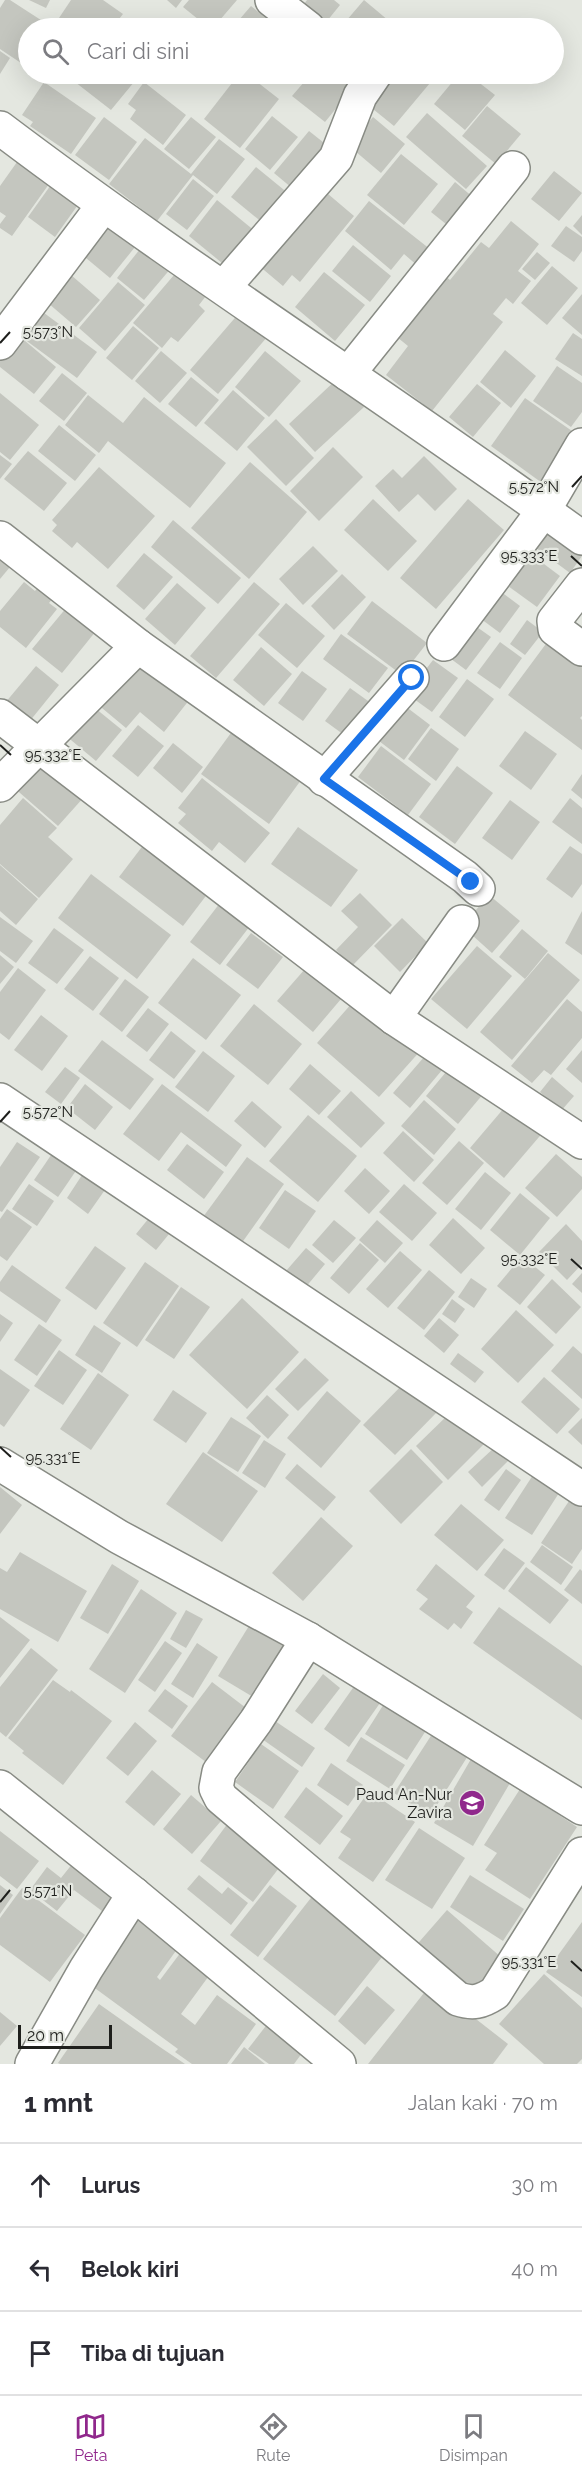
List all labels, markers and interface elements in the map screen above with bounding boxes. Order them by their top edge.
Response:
search box [18,18,564,84]
icon: search [39,35,72,68]
text: Cari di sini [87,38,189,64]
text: 5.573°N [23,323,73,341]
text: 5.572°N [509,478,559,496]
text: 95.333°E [501,547,557,565]
route start [398,664,424,690]
text: 95.332°E [25,746,81,764]
route end [457,868,483,894]
text: 5.572°N [23,1103,73,1121]
text: 95.332°E [501,1250,557,1268]
text: 95.331°E [25,1449,81,1467]
place label: Paud An-Nur Zavira [356,1785,452,1822]
school or university icon: Paud An-Nur Zavira [457,1788,487,1818]
text: 5.571°N [24,1882,72,1900]
text: 95.331°E [501,1953,557,1971]
scale bar [18,2022,112,2050]
text: 20 m [27,2026,64,2045]
text: 1 mnt [24,2088,93,2118]
text: Jalan kaki · 70 m [408,2091,558,2115]
icon: ahead [24,2169,57,2202]
text: Lurus [81,2172,140,2198]
text: 30 m [512,2173,558,2197]
icon: left [24,2253,57,2286]
text: Belok kiri [81,2256,179,2282]
text: 40 m [511,2257,558,2281]
icon: arrive [24,2337,57,2370]
text: Tiba di tujuan [81,2340,224,2366]
tab: Peta [74,2410,107,2465]
tab: Rute [256,2410,290,2465]
tab: Disimpan [439,2410,508,2465]

